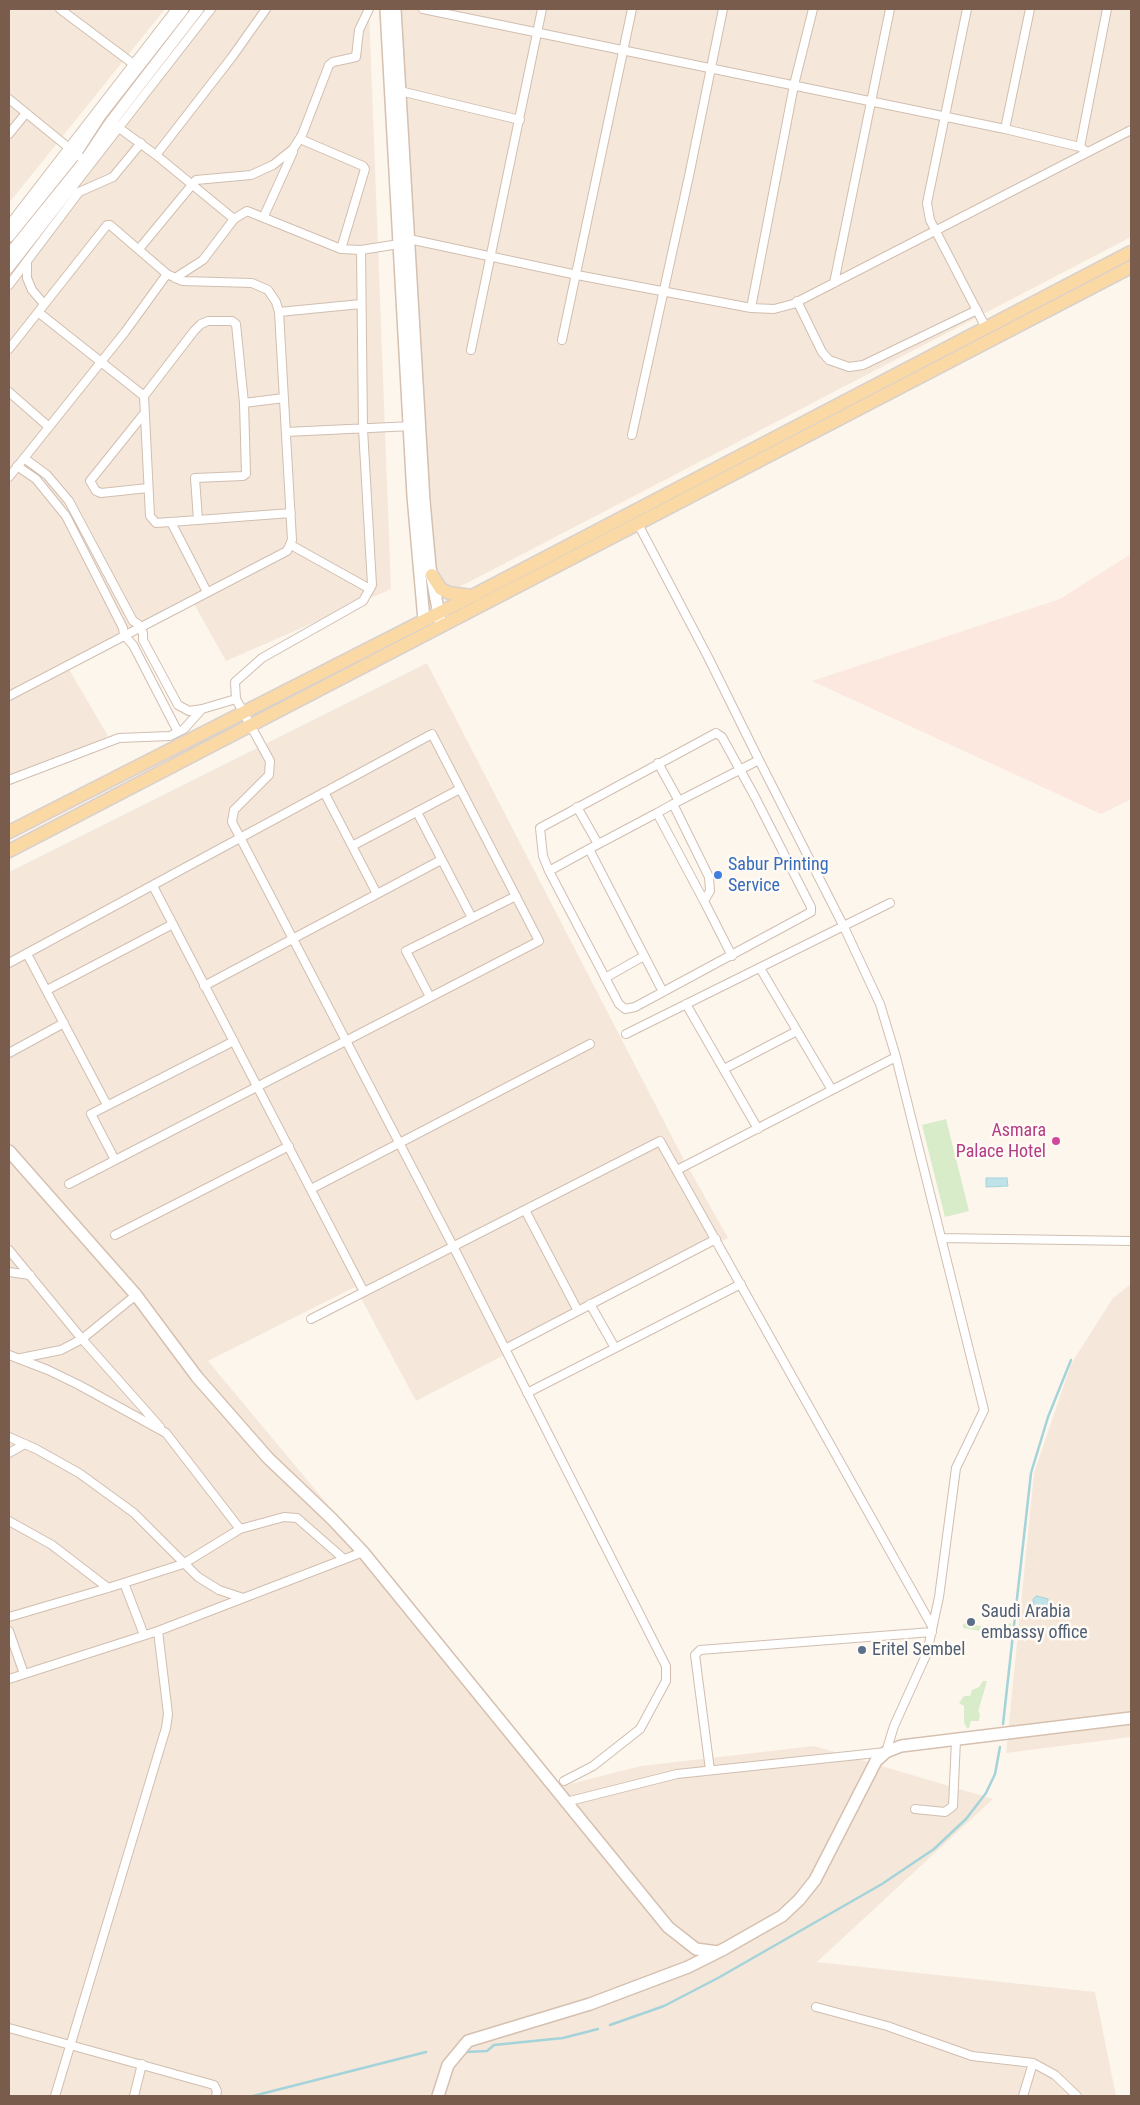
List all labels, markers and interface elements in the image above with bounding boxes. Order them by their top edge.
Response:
place label: Sabur Printing Service [728,854,829,896]
marker: Sabur Printing Service [712,869,724,881]
place label: Asmara Palace Hotel [956,1120,1046,1162]
marker: Asmara Palace Hotel [1050,1135,1062,1147]
place label: Saudi Arabia embassy office [981,1601,1088,1644]
marker: Saudi Arabia embassy office [965,1616,977,1628]
place label: Eritel Sembel [872,1639,965,1661]
marker: Eritel Sembel [856,1644,868,1656]

